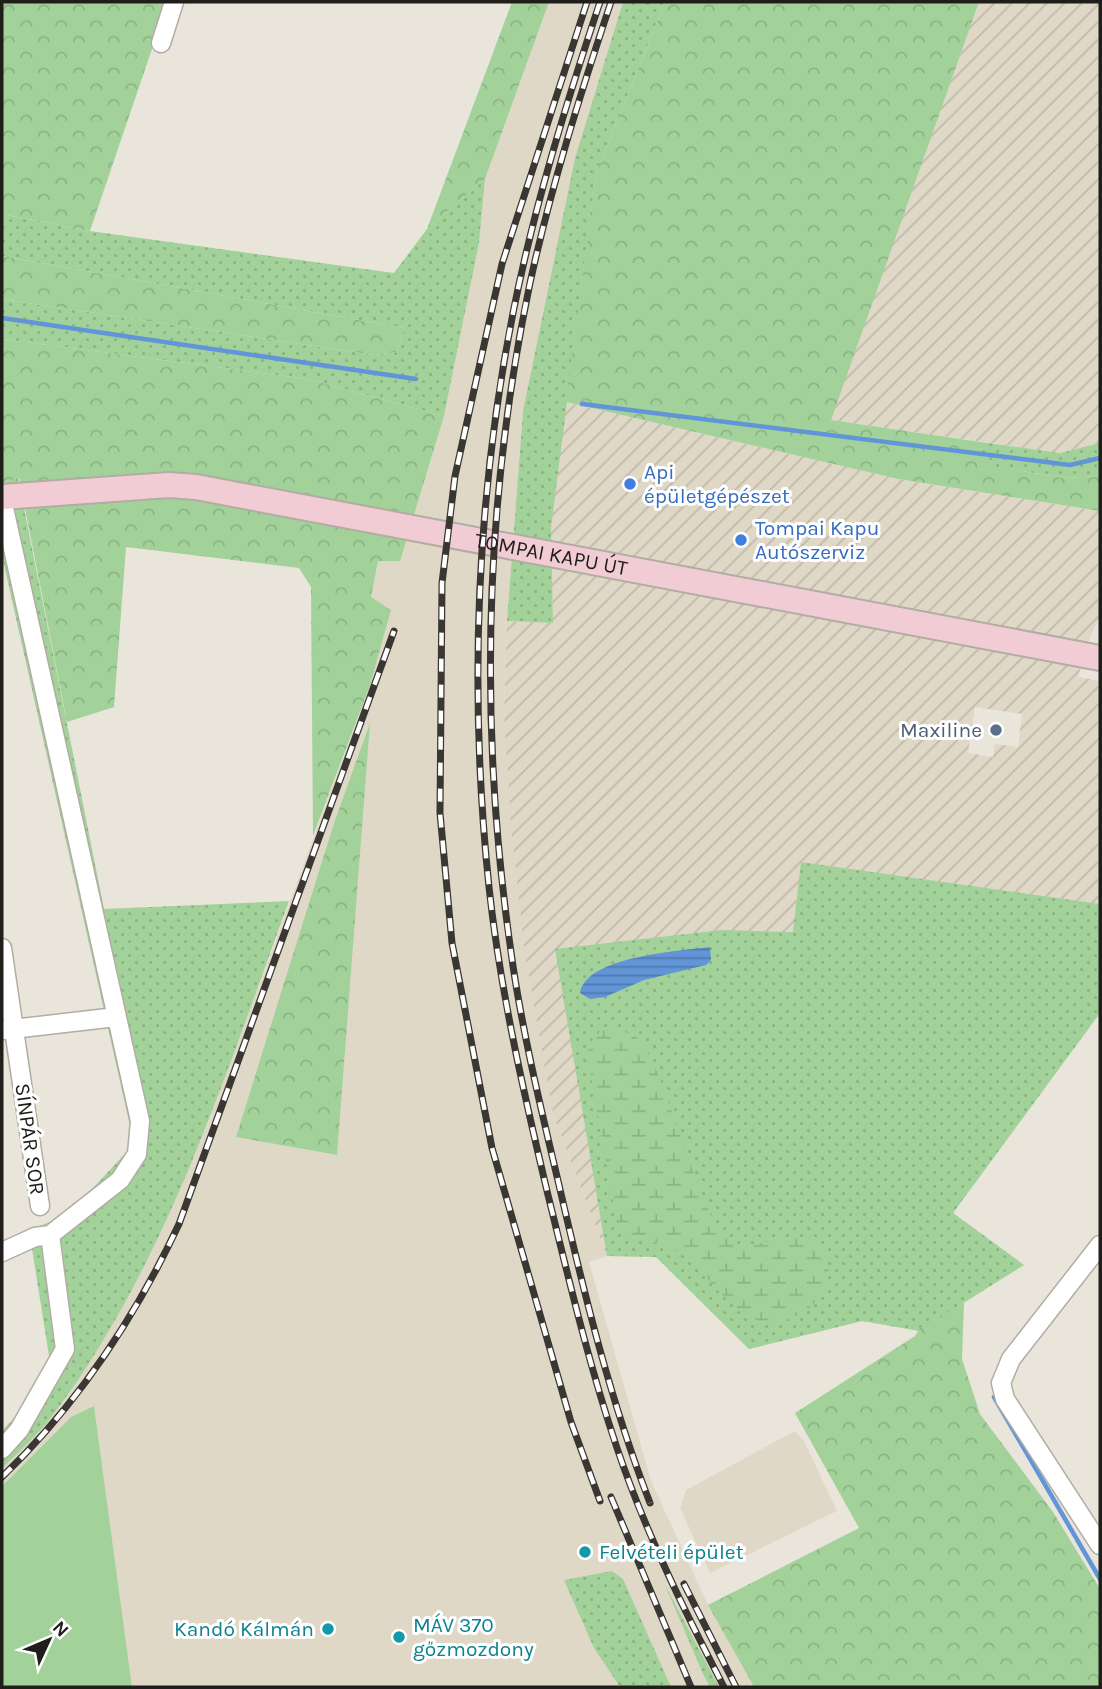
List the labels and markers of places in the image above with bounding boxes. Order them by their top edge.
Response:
place label: Api épületgépészet [644,460,790,508]
marker: Api épületgépészet [622,476,638,492]
place label: Tompai Kapu Autószerviz [755,516,879,564]
marker: Tompai Kapu Autószerviz [733,532,749,548]
place label: Maxiline [900,718,982,742]
marker: Maxiline [988,722,1004,738]
place label: Felvételi épület [599,1540,744,1564]
marker: Felvételi épület [577,1544,593,1560]
place label: MÁV 370 gőzmozdony [413,1613,534,1661]
place label: Kandó Kálmán [174,1617,314,1641]
marker: Kandó Kálmán [320,1621,336,1637]
marker: MÁV 370 gőzmozdony [391,1629,407,1645]

